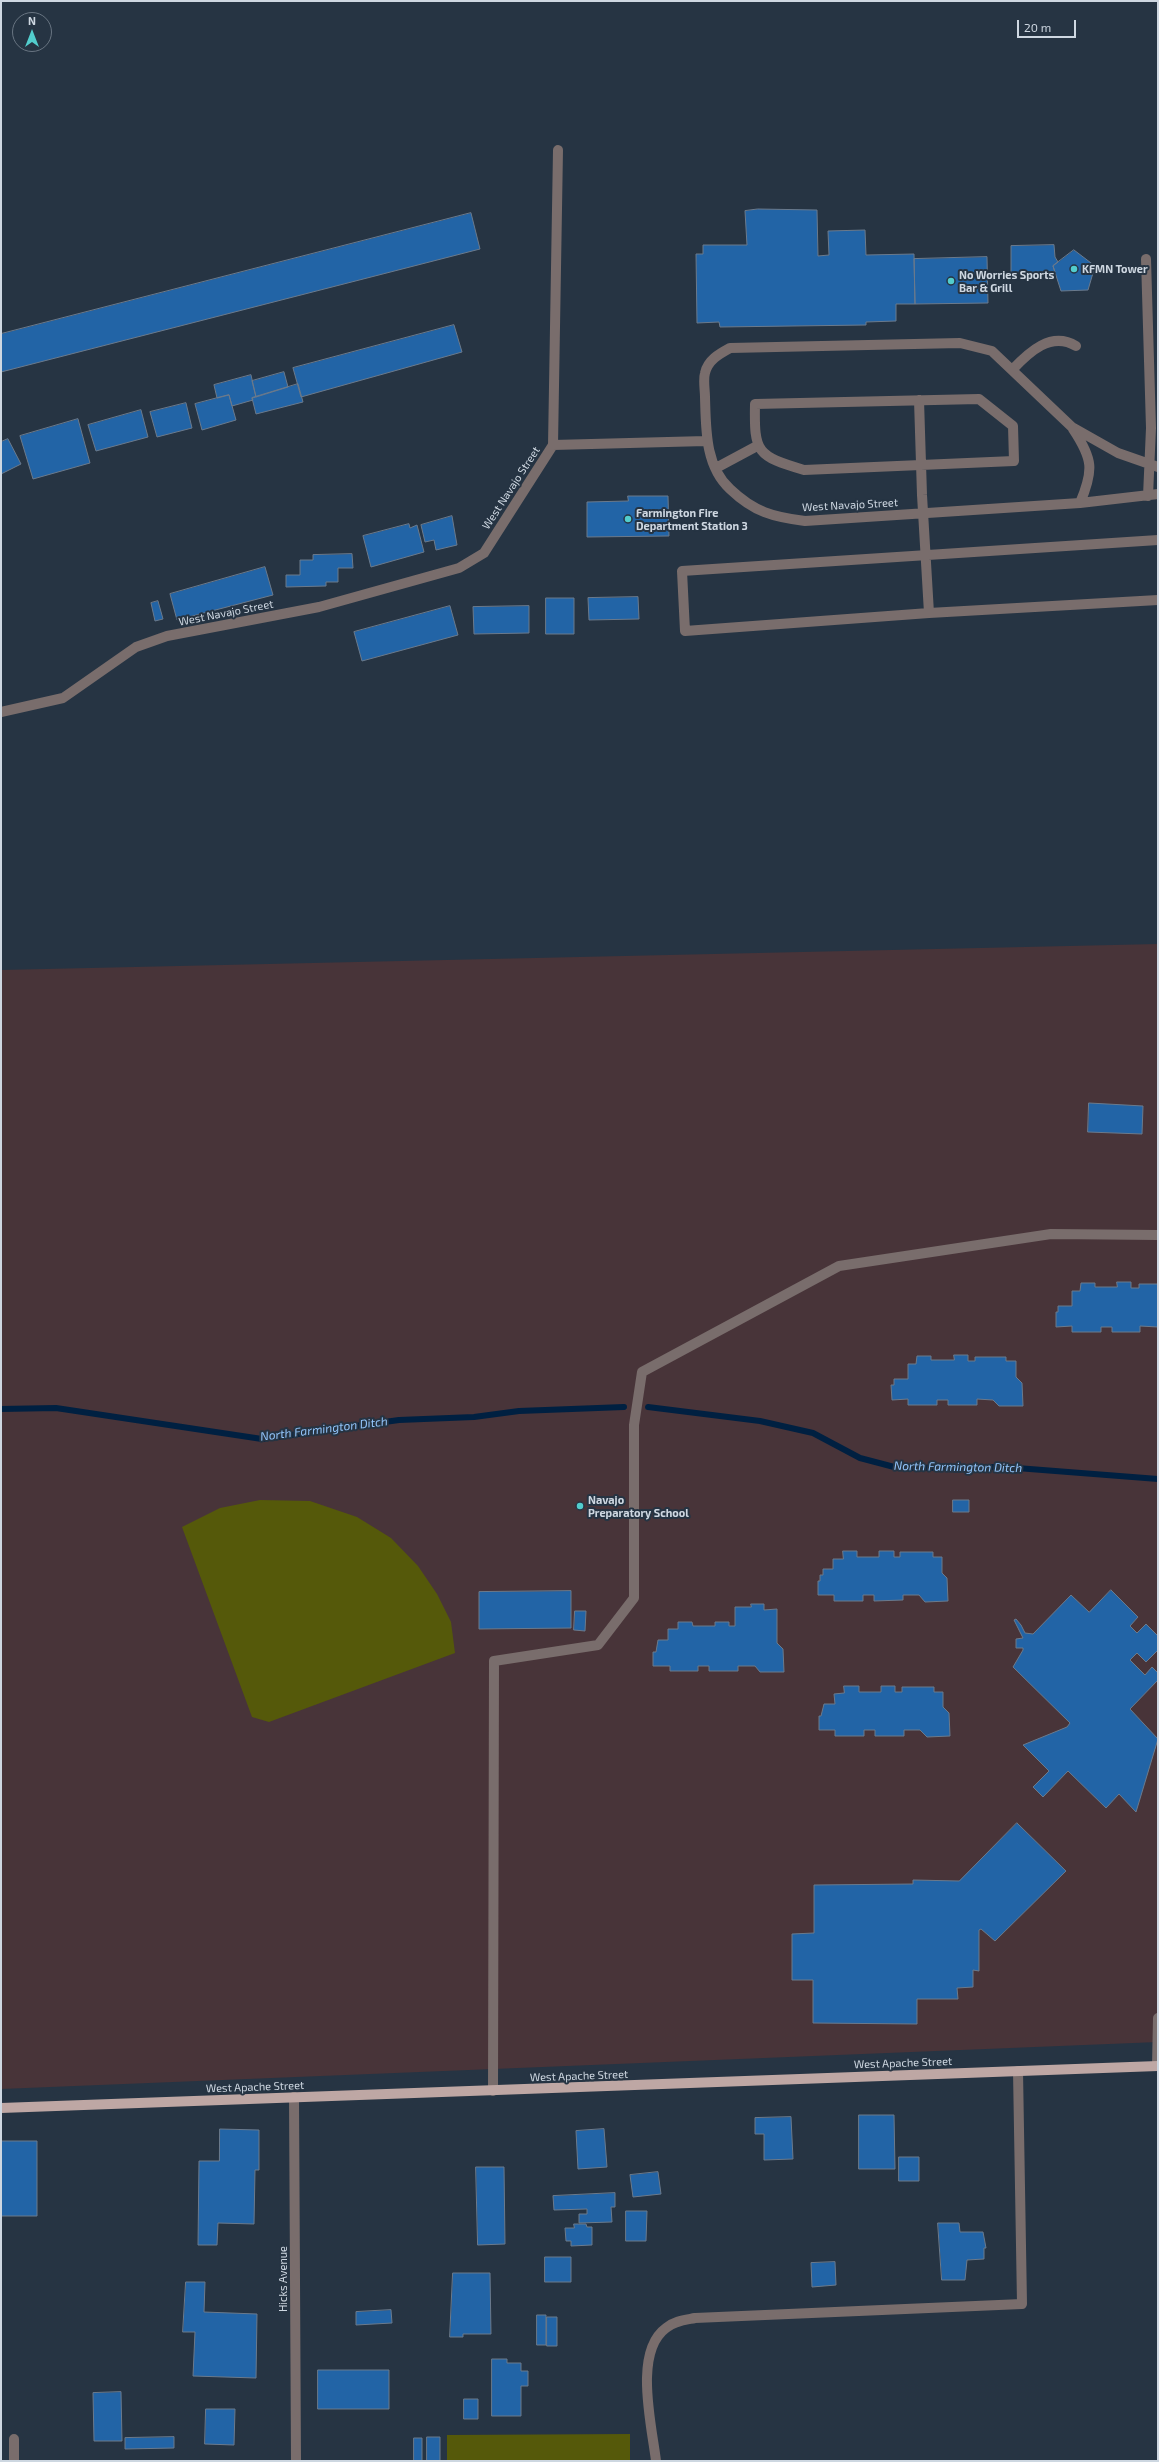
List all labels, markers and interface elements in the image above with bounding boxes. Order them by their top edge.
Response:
north arrow [12,12,52,52]
scale bar [1019,12,1078,38]
text: N [28,14,36,27]
text: 20 m [1024,20,1051,34]
place label: KFMN Tower [1082,262,1148,276]
marker: KFMN Tower [1069,264,1079,274]
place label: No Worries Sports Bar & Grill [959,268,1054,294]
marker: No Worries Sports Bar & Grill [946,276,956,286]
street label: West Navajo Street [479,444,543,532]
street label: West Navajo Street [802,496,898,514]
place label: Farmington Fire Department Station 3 [636,506,748,532]
marker: Farmington Fire Department Station 3 [623,514,633,524]
street label: West Navajo Street [178,597,274,629]
water label: North Farmington Ditch [259,1414,389,1444]
water label: North Farmington Ditch [894,1459,1022,1475]
place label: Navajo Preparatory School [588,1493,689,1519]
marker: Navajo Preparatory School [575,1501,585,1511]
street label: West Apache Street [854,2055,952,2071]
street label: West Apache Street [530,2068,628,2084]
street label: West Apache Street [206,2079,304,2095]
street label: Hicks Avenue [276,2246,290,2312]

